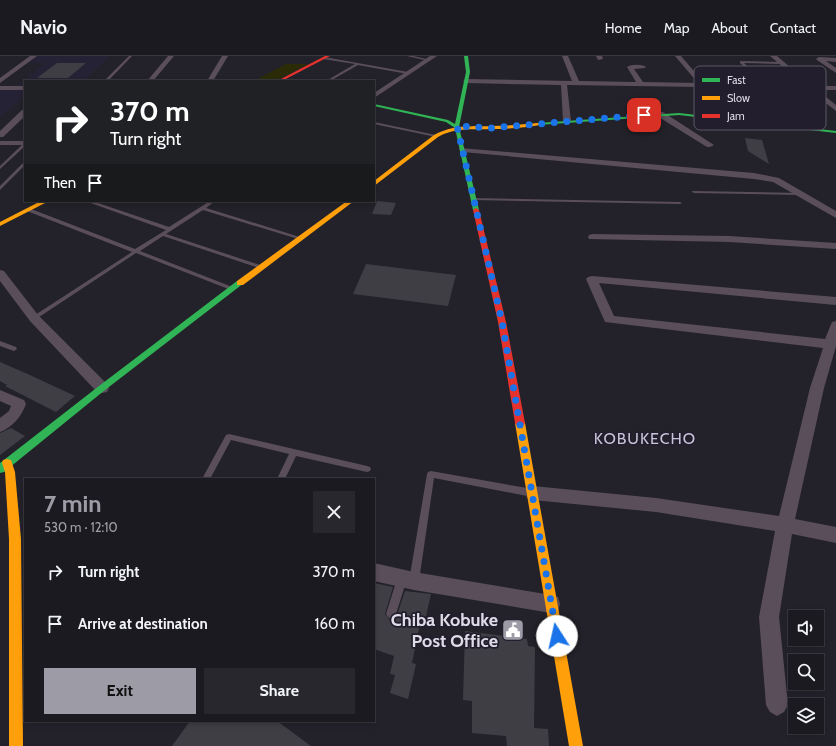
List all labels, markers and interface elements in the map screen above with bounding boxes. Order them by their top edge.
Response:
text: Navio [20,16,67,39]
text: Home [605,19,642,37]
text: Map [664,19,689,37]
text: About [711,19,748,37]
text: Contact [770,19,816,37]
legend [694,66,826,130]
text: Fast [727,73,746,87]
text: Slow [727,91,750,105]
text: 370 m [110,94,190,128]
icon: right [44,96,96,148]
pin [627,98,661,132]
icon: arrive [633,104,655,126]
text: Jam [726,109,745,123]
text: Turn right [110,128,181,150]
icon: arrive [84,172,106,194]
text: Then [44,174,76,192]
district label: KOBUKECHO [594,429,696,448]
text: 7 min [44,489,102,518]
button: close [313,491,355,533]
text: 530 m · 12:10 [44,519,117,535]
icon: right [44,561,66,583]
text: Turn right [78,563,139,581]
text: 370 m [312,563,355,581]
place label: Chiba Kobuke Post Office [391,609,498,652]
map controls [788,610,824,734]
button: sound [788,610,824,646]
icon: arrive [44,613,66,635]
text: Arrive at destination [78,615,208,633]
text: 160 m [315,615,355,633]
position arrow [536,615,578,657]
public building icon: Chiba Kobuke Post Office [500,617,526,643]
button: search [788,654,824,690]
button: Exit [44,668,196,714]
button: Share [204,668,355,714]
button: layers [788,698,824,734]

